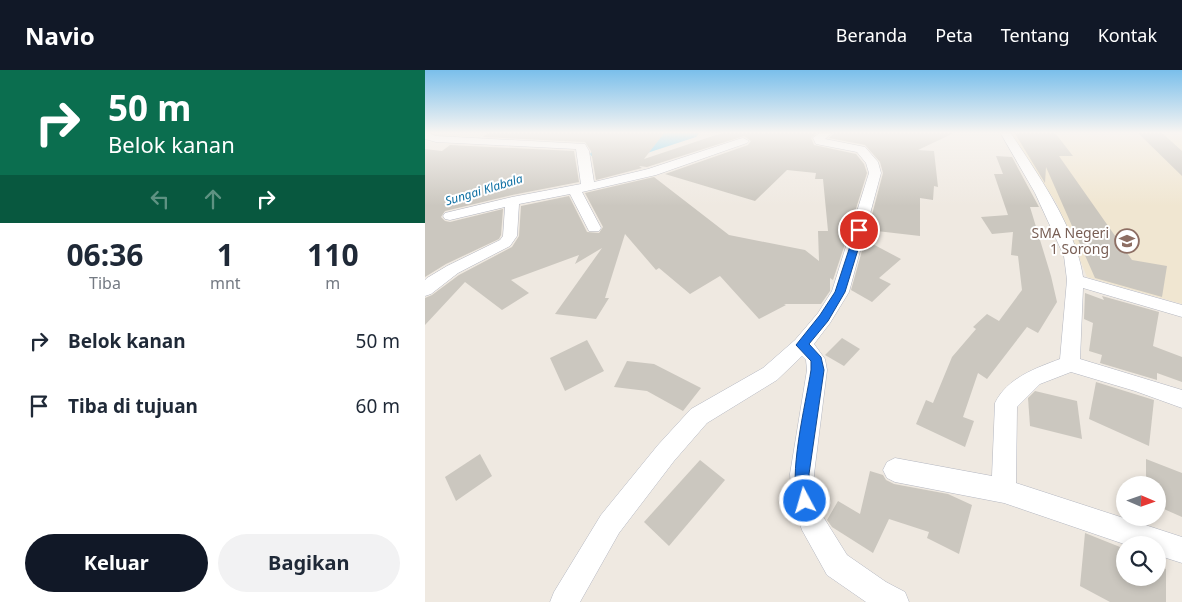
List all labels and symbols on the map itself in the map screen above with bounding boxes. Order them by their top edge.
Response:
water label: Sungai Klabala [443,170,525,209]
pin [838,209,880,251]
place label: SMA Negeri 1 Sorong [1032,223,1109,258]
school or university icon: SMA Negeri 1 Sorong [1114,228,1140,254]
position arrow [778,474,830,526]
north arrow [1116,476,1166,526]

